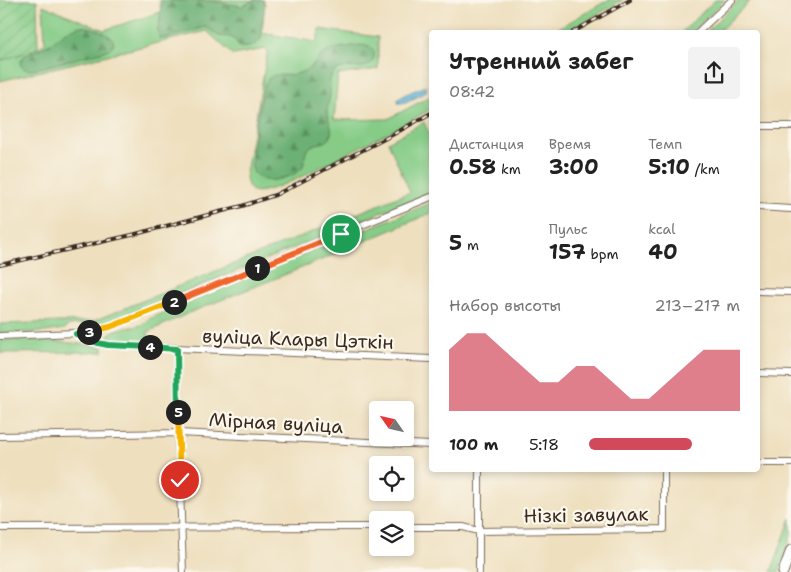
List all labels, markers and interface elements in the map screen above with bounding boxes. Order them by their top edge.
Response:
text: Утренний забег [449,47,633,76]
button: share [688,47,740,99]
text: 08:42 [449,81,495,102]
text: Дистанция [449,135,524,153]
text: Время [549,135,591,153]
text: Темп [648,135,682,153]
text: 0.58 [449,153,496,181]
text: 3:00 [549,153,599,181]
text: 5:10 [648,153,690,181]
text: km [496,160,521,178]
text: /km [690,160,720,178]
pin [320,213,362,255]
icon: arrive [327,220,355,248]
text: Пульс [549,220,588,238]
text: kcal [648,220,676,238]
text: 5 [449,229,462,257]
text: m [462,236,479,254]
text: 157 [549,238,586,266]
text: 40 [648,238,678,266]
text: bpm [586,245,619,263]
pin: 1 [244,256,270,280]
text: 1 [254,259,261,277]
pin: 2 [162,290,186,314]
text: 2 [170,293,179,311]
text: Набор высоты [449,295,561,316]
text: 213–217 m [655,295,740,316]
pin: 3 [76,320,102,344]
text: 3 [85,323,94,341]
street label: вуліца Клары Цэткін [202,323,394,355]
pin: 4 [138,334,162,360]
text: 4 [146,338,155,356]
pin: 5 [166,400,190,424]
north arrow [369,401,414,446]
map controls [369,401,414,556]
text: 5 [174,403,183,421]
street label: Мірная вуліца [208,407,344,439]
text: 100 m [449,434,498,455]
text: 5:18 [529,434,559,455]
button: locate [369,456,414,501]
pin [159,459,201,501]
icon: check [166,466,194,494]
street label: Нізкі завулак [523,501,649,529]
button: layers [369,511,414,556]

